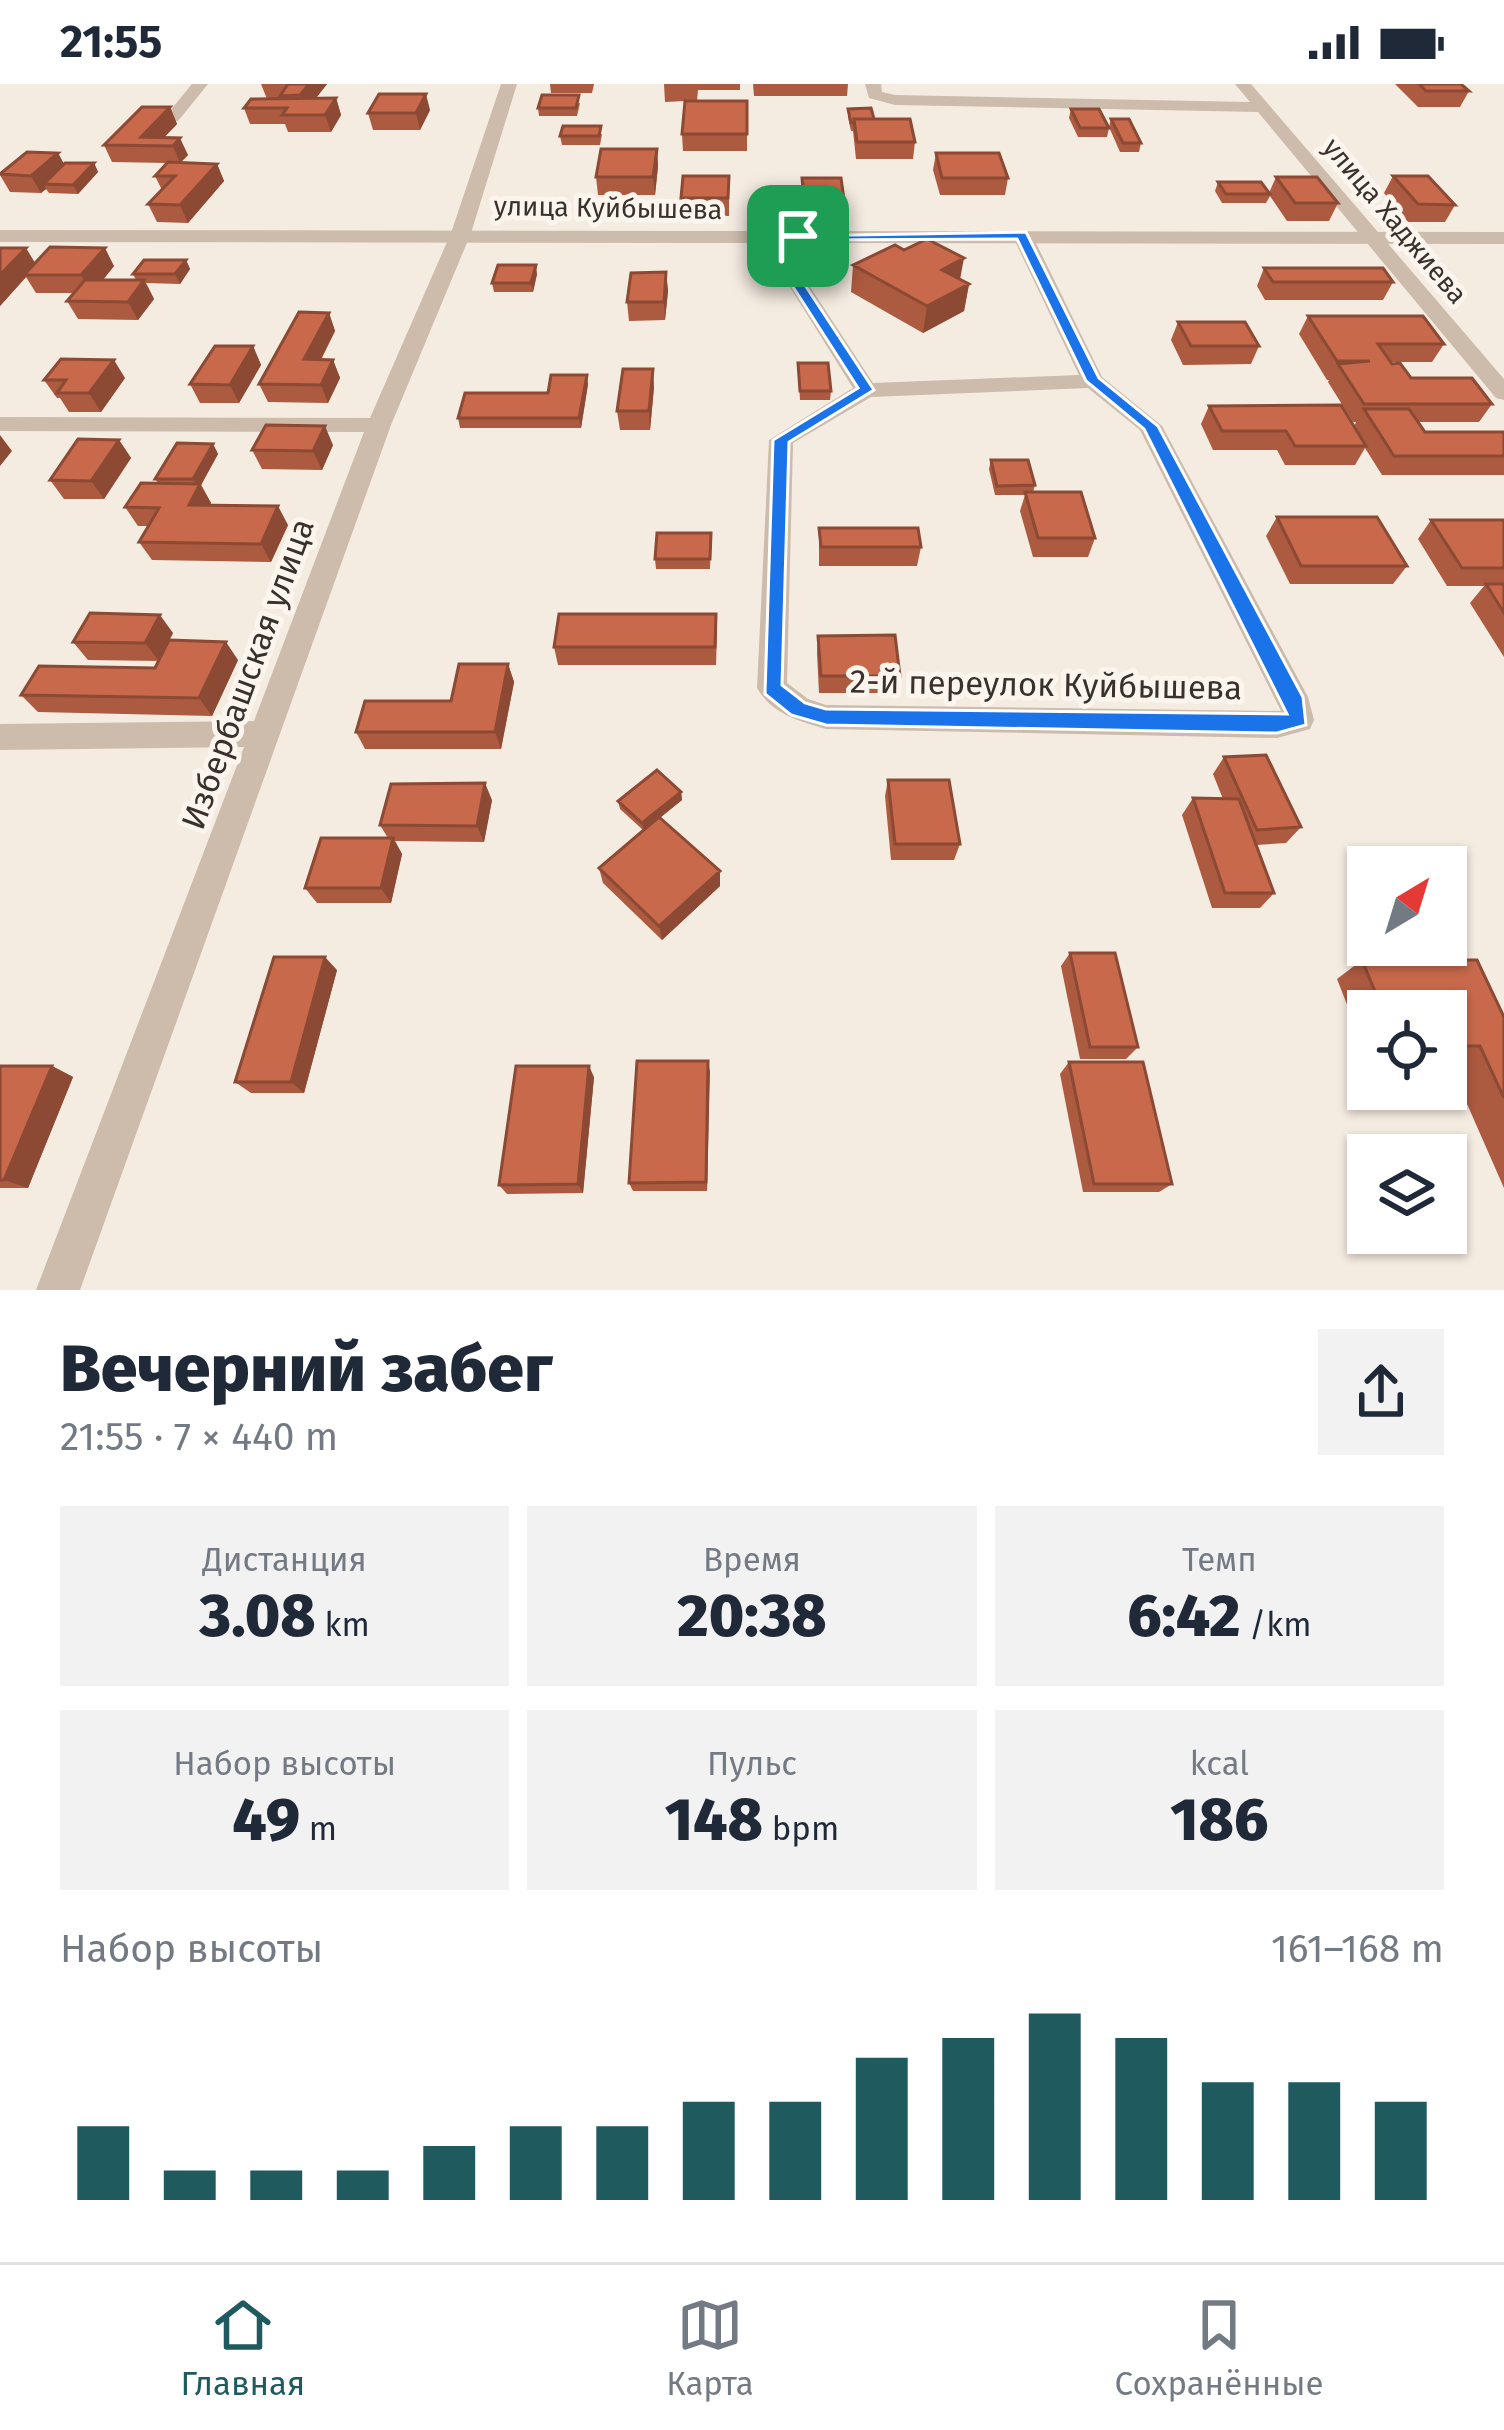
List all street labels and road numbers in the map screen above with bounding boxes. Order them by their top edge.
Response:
street label: улица Хаджиева [1316,132,1474,310]
street label: улица Куйбышева [493,190,723,226]
street label: Избербашская улица [173,513,323,835]
street label: 2-й переулок Куйбышева [850,662,1242,708]

